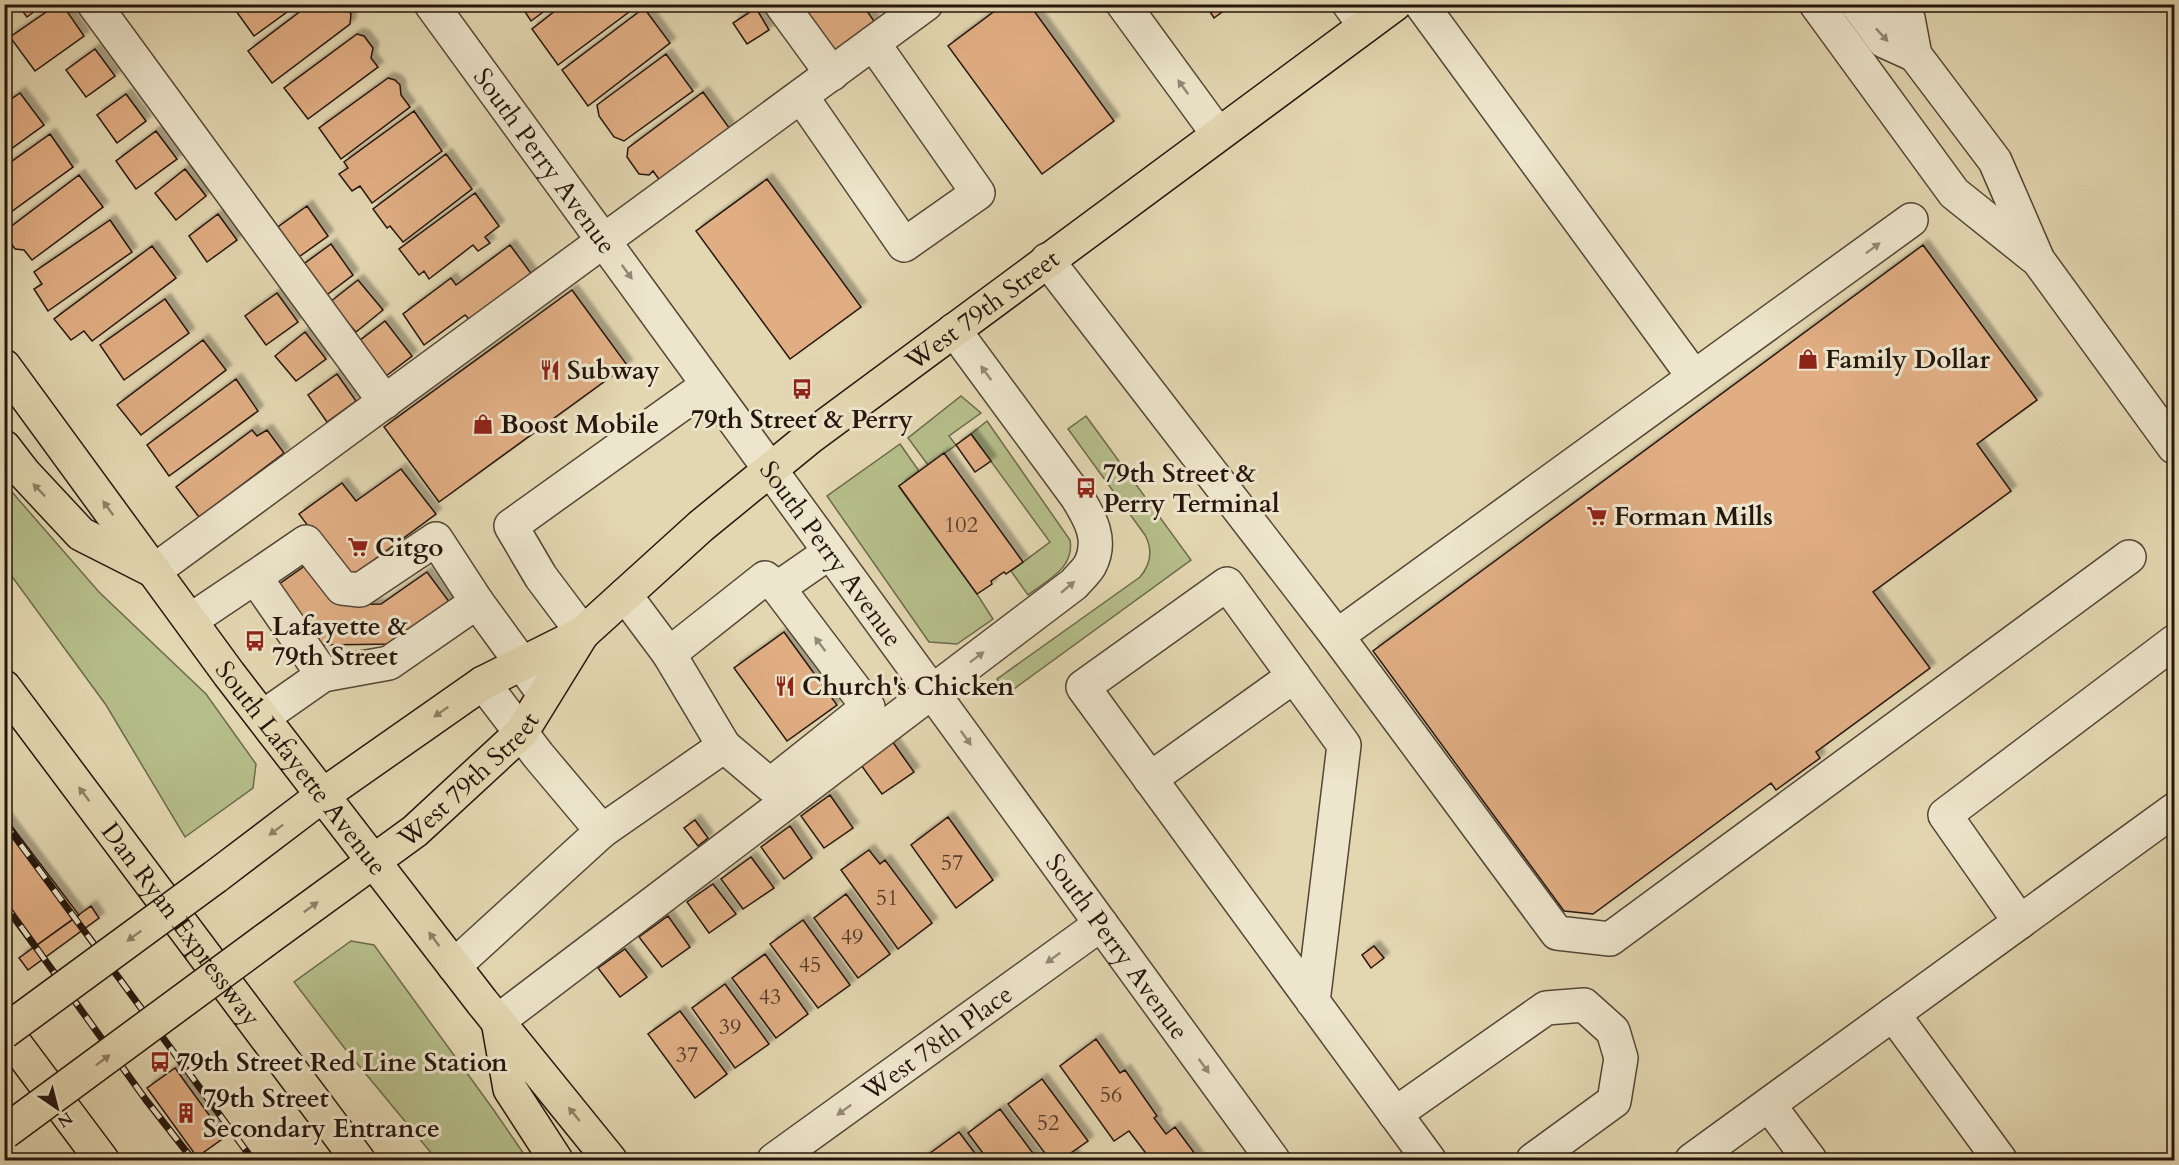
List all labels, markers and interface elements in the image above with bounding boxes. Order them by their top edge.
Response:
one-way arrow [1875,28,1889,43]
street label: South Perry Avenue [465,61,624,261]
one-way arrow [1177,79,1189,95]
street label: West 79th Street [898,241,1067,379]
one-way arrow [1864,242,1880,254]
one-way arrow [620,265,632,280]
place label: Family Dollar [1825,342,1991,377]
shop icon: Family Dollar [1796,347,1820,371]
place label: Subway [567,353,660,388]
restaurant icon: Subway [538,358,562,382]
one-way arrow [980,365,992,381]
bus stop icon: 79th Street & Perry [790,377,814,401]
place label: 79th Street & Perry [691,402,913,437]
place label: Boost Mobile [500,407,659,442]
shop icon: Boost Mobile [471,412,495,436]
street label: South Perry Avenue [751,454,910,654]
place label: 79th Street & Perry Terminal [1103,456,1280,521]
bus stop icon: 79th Street & Perry Terminal [1074,476,1098,500]
one-way arrow [33,483,47,497]
place label: Forman Mills [1614,499,1773,534]
one-way arrow [102,500,115,516]
supermarket icon: Forman Mills [1585,504,1609,528]
house number: 102 [944,510,978,540]
place label: Citgo [375,530,443,565]
supermarket icon: Citgo [346,535,370,559]
one-way arrow [1060,581,1075,594]
place label: Lafayette & 79th Street [272,609,408,674]
bus stop icon: Lafayette & 79th Street [243,629,267,653]
one-way arrow [814,636,826,651]
one-way arrow [968,651,984,663]
street label: South Lafayette Avenue [207,654,395,883]
place label: Church's Chicken [802,669,1015,704]
restaurant icon: Church's Chicken [773,674,797,698]
street label: West 79th Street [390,706,548,856]
one-way arrow [433,706,449,718]
one-way arrow [959,731,971,746]
one-way arrow [79,786,91,801]
street label: Dan Ryan Expressway [93,815,269,1034]
one-way arrow [269,824,284,836]
street label: South Perry Avenue [1038,847,1197,1047]
house number: 57 [941,848,963,878]
house number: 51 [876,883,898,913]
one-way arrow [303,901,318,913]
house number: 49 [841,922,863,952]
one-way arrow [127,930,143,942]
one-way arrow [428,931,440,946]
house number: 45 [799,950,821,980]
one-way arrow [1046,952,1062,964]
street label: West 78th Place [854,977,1019,1109]
house number: 43 [759,982,781,1012]
house number: 39 [719,1012,741,1042]
house number: 37 [676,1040,698,1070]
place label: 79th Street Red Line Station [177,1045,508,1080]
bus stop icon: 79th Street Red Line Station [148,1050,172,1074]
one-way arrow [94,1054,110,1066]
one-way arrow [1198,1057,1210,1073]
north arrow [27,1078,87,1138]
house number: 56 [1100,1080,1122,1110]
place label: 79th Street Secondary Entrance [203,1081,440,1146]
building icon: 79th Street Secondary Entrance [174,1101,198,1125]
one-way arrow [837,1103,852,1115]
text: N [53,1106,77,1133]
one-way arrow [569,1107,581,1122]
house number: 52 [1037,1108,1059,1138]

